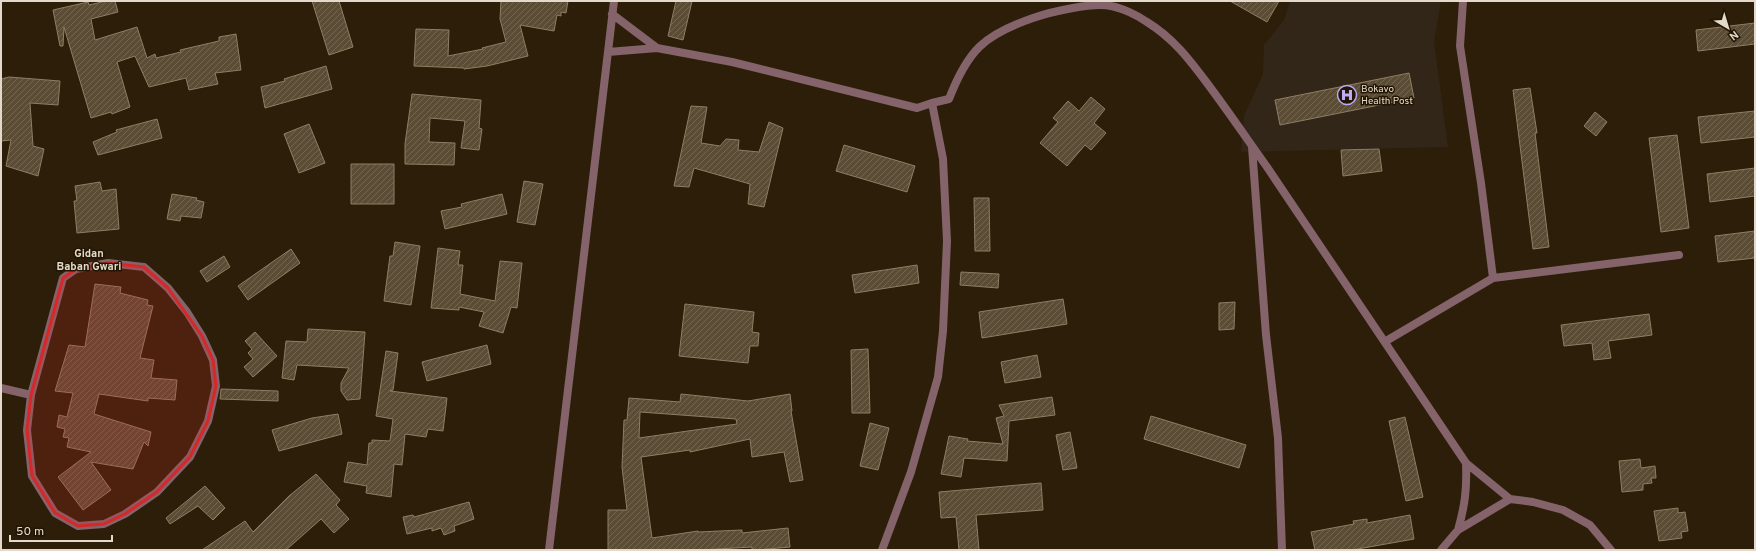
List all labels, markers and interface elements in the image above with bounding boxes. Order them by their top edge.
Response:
north arrow [1708,8,1748,48]
text: N [1726,27,1741,43]
place label: Bokavo Health Post [1361,83,1413,108]
hospital icon: Bokavo Health Post [1336,84,1358,106]
district label: Gidan Baban Gwari [57,247,121,274]
scale bar [10,517,112,543]
text: 50 m [16,524,44,540]

